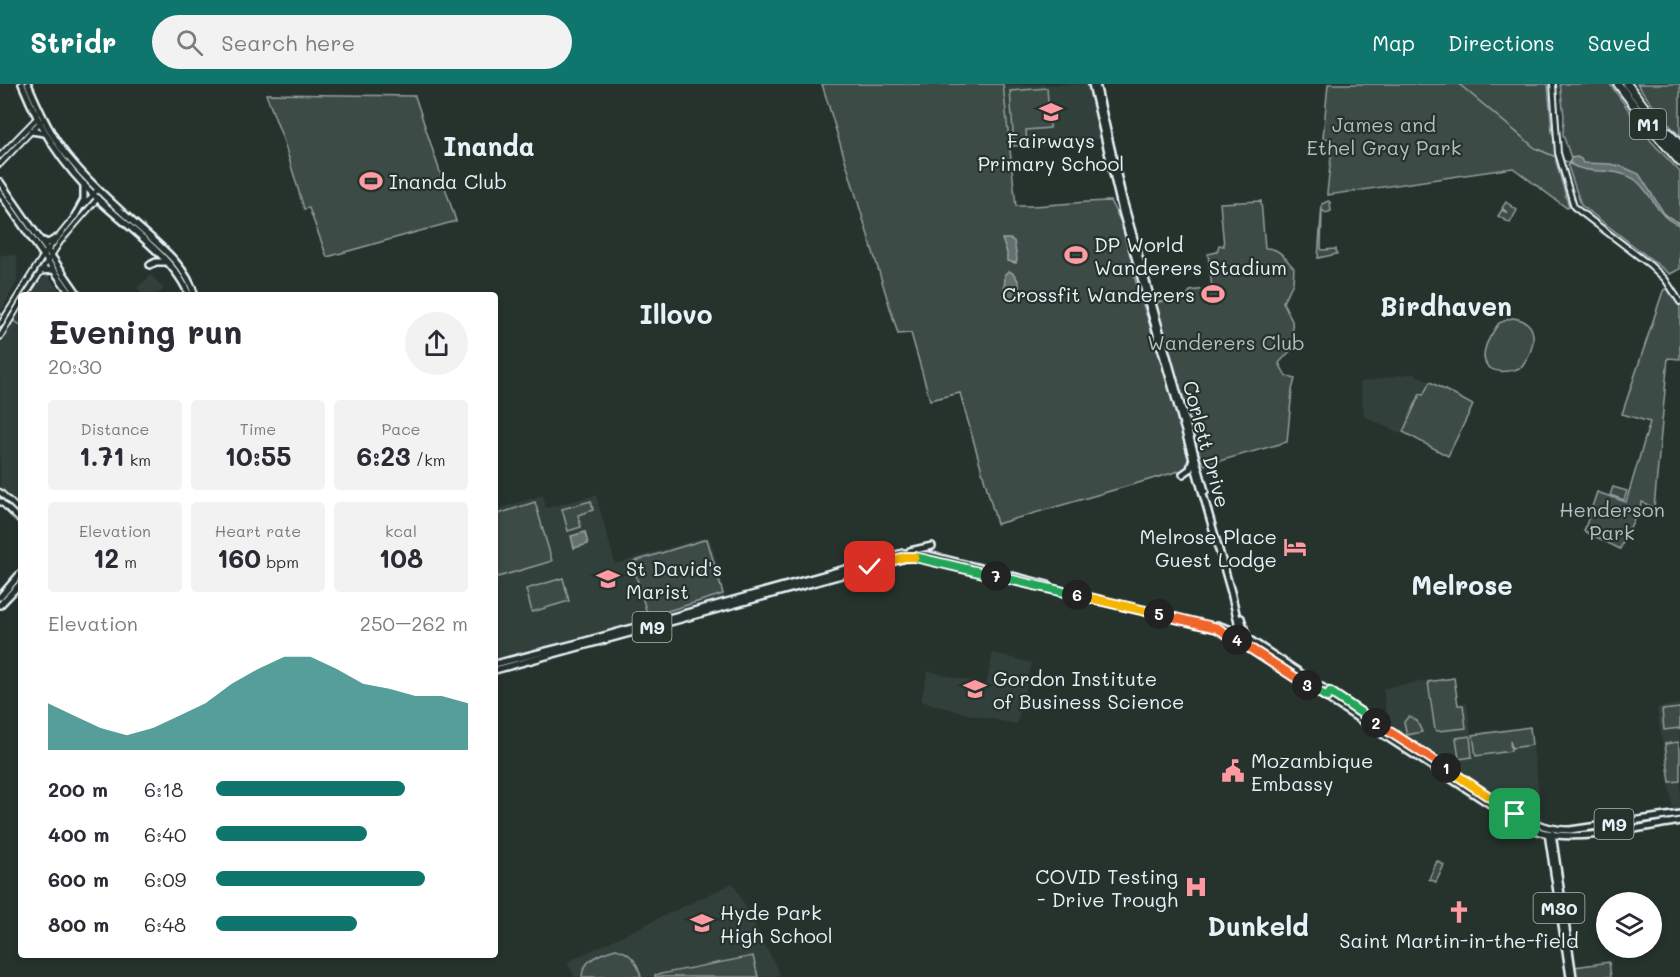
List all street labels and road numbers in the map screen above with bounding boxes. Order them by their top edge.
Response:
road number: M1 [1630,109,1666,139]
street label: Corlett Drive [1178,378,1236,510]
road number: M9 [632,612,672,642]
road number: M9 [1594,809,1634,839]
road number: M30 [1534,893,1584,923]

